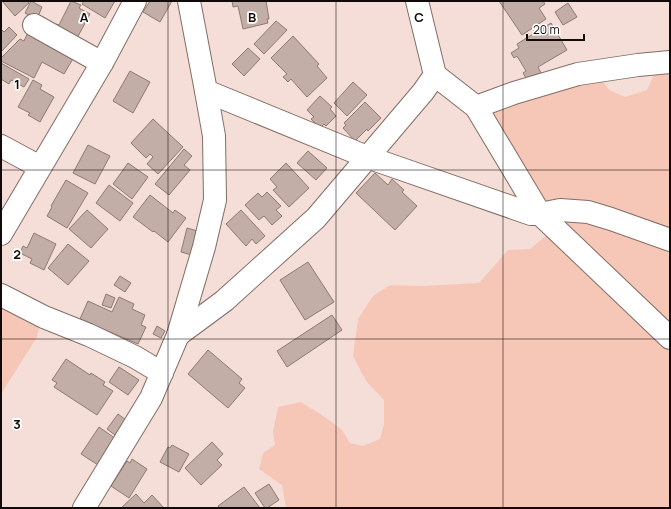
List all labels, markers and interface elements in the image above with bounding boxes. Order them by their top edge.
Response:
text: A [80,8,89,26]
text: B [248,8,256,26]
text: C [414,8,424,26]
scale bar [527,16,584,42]
text: 20 m [533,21,560,38]
text: 1 [14,75,20,93]
text: 2 [13,245,21,263]
text: 3 [13,415,21,433]

